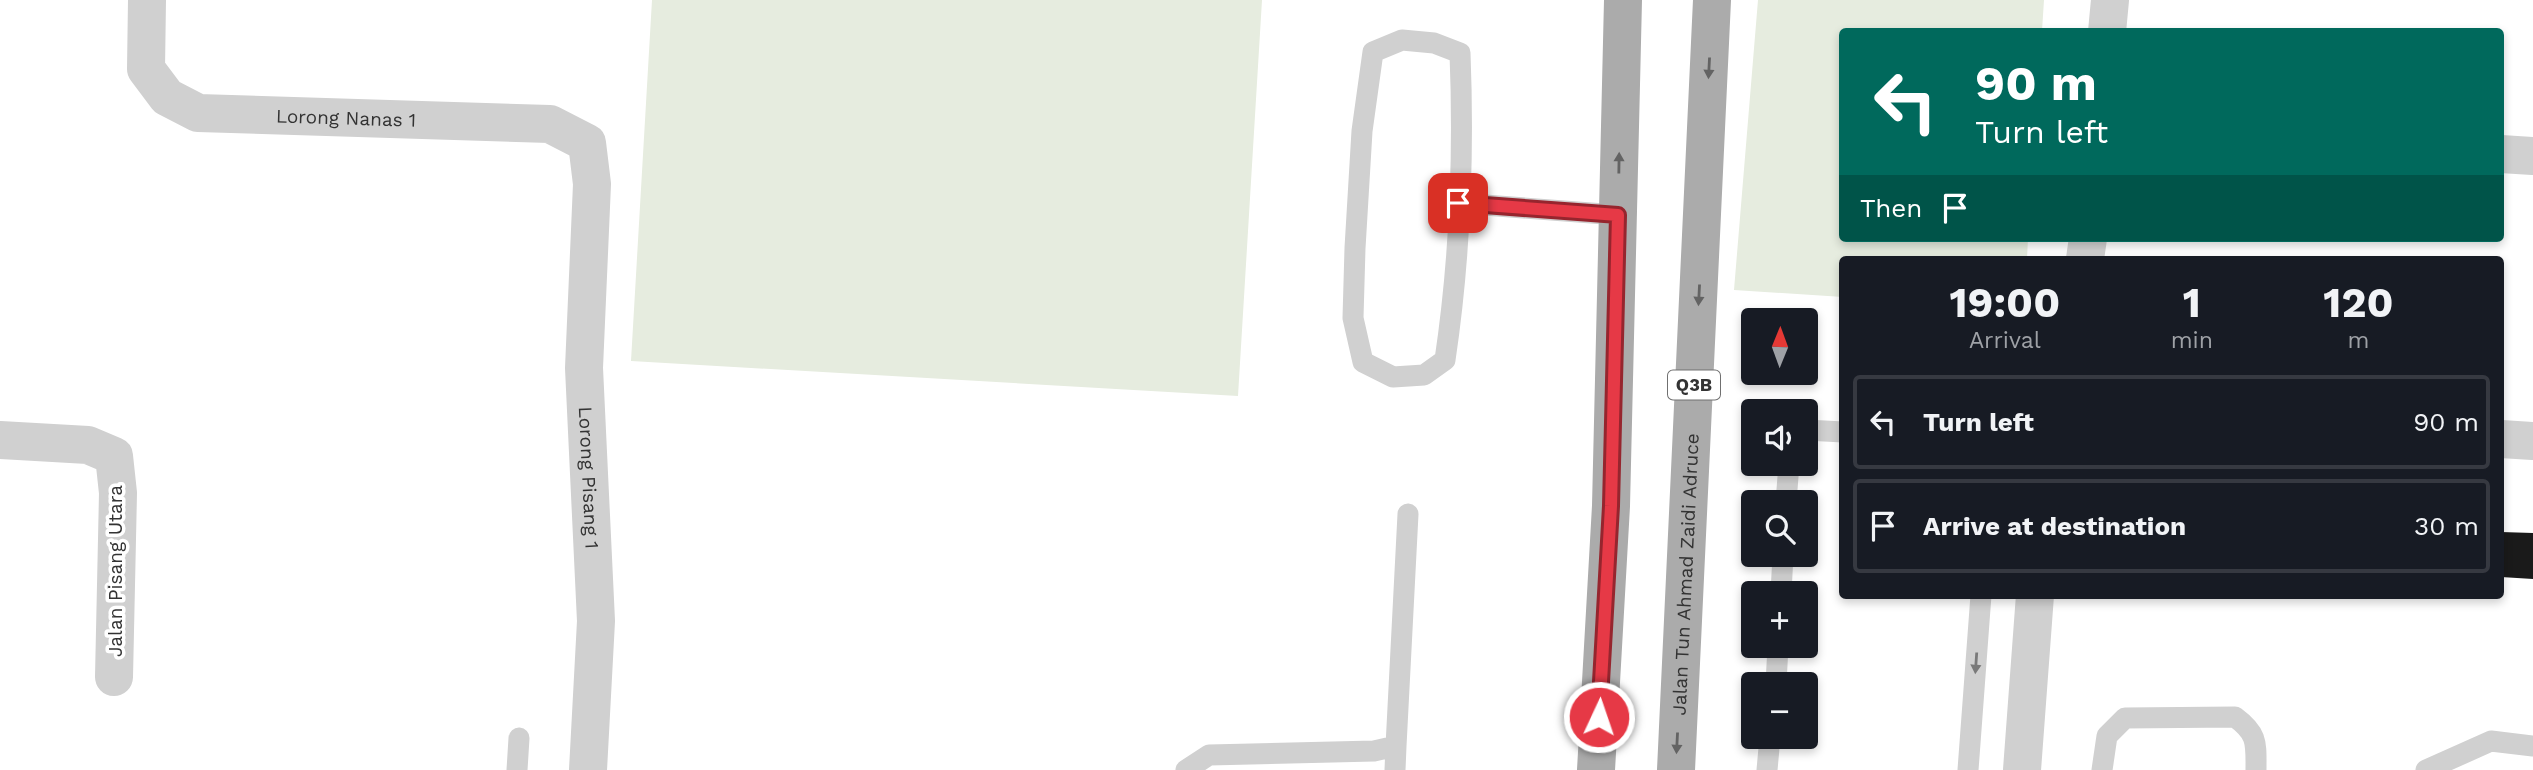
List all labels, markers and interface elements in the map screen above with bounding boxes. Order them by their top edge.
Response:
text: 90 m [1975,54,2097,112]
icon: left [1860,56,1951,147]
one-way arrow [1704,57,1715,79]
street label: Lorong Nanas 1 [275,104,417,132]
text: Turn left [1975,113,2108,151]
one-way arrow [1613,152,1625,174]
pin [1428,173,1488,233]
icon: arrive [1439,184,1477,222]
icon: arrive [1936,189,1974,227]
text: Then [1860,193,1922,223]
text: 19:00 [1949,278,2060,327]
text: 1 [2183,278,2201,327]
text: 120 [2323,278,2394,327]
one-way arrow [1693,285,1704,307]
north arrow [1741,308,1818,385]
map controls [1741,308,1818,749]
text: Arrival [1969,327,2041,354]
text: min [2171,327,2213,354]
text: m [2347,327,2369,354]
road number: Q3B [1668,370,1720,400]
button: sound [1741,399,1818,476]
icon: left [1864,403,1902,441]
street label: Lorong Pisang 1 [574,406,604,550]
text: Turn left [1923,407,2034,437]
text: 90 m [2413,407,2479,437]
street label: Jalan Tun Ahmad Zaidi Adruce [1668,433,1704,716]
street label: Jalan Pisang Utara [104,485,127,657]
button: search [1741,490,1818,567]
icon: arrive [1864,507,1902,545]
text: Arrive at destination [1923,511,2186,541]
text: 30 m [2414,511,2479,541]
button: + [1741,581,1818,658]
one-way arrow [1970,652,1981,674]
button: − [1741,672,1818,749]
position arrow [1562,680,1636,754]
one-way arrow [1672,732,1683,754]

